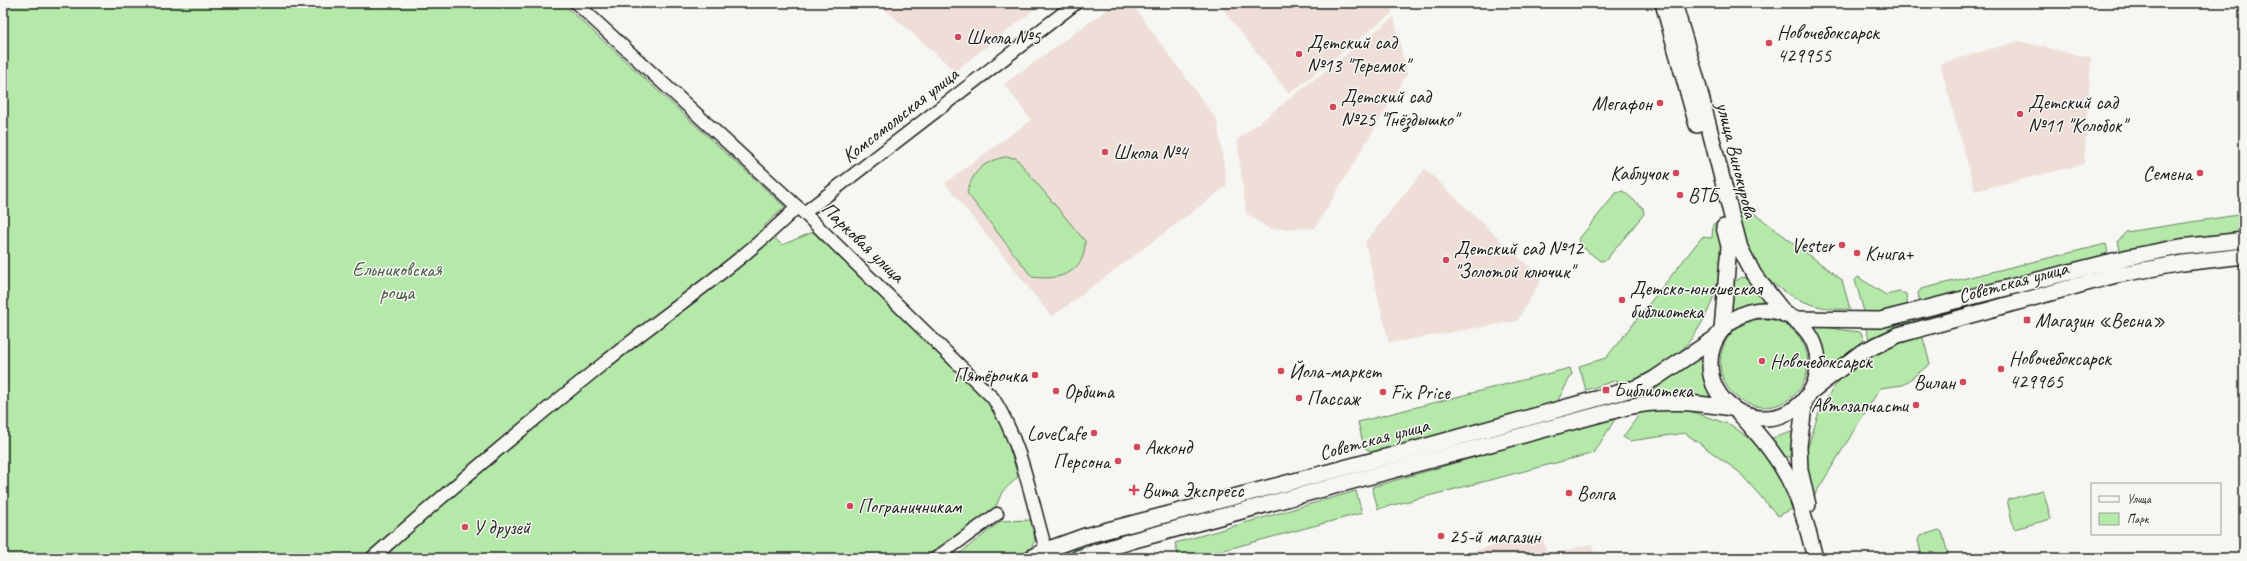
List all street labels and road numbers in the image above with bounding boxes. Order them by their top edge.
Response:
street label: Комсомольская улица [837,61,965,168]
street label: улица Винокурова [1710,98,1764,222]
street label: Парковая улица [816,196,911,289]
street label: Советская улица [1955,255,2072,309]
street label: Советская улица [1316,412,1433,466]

